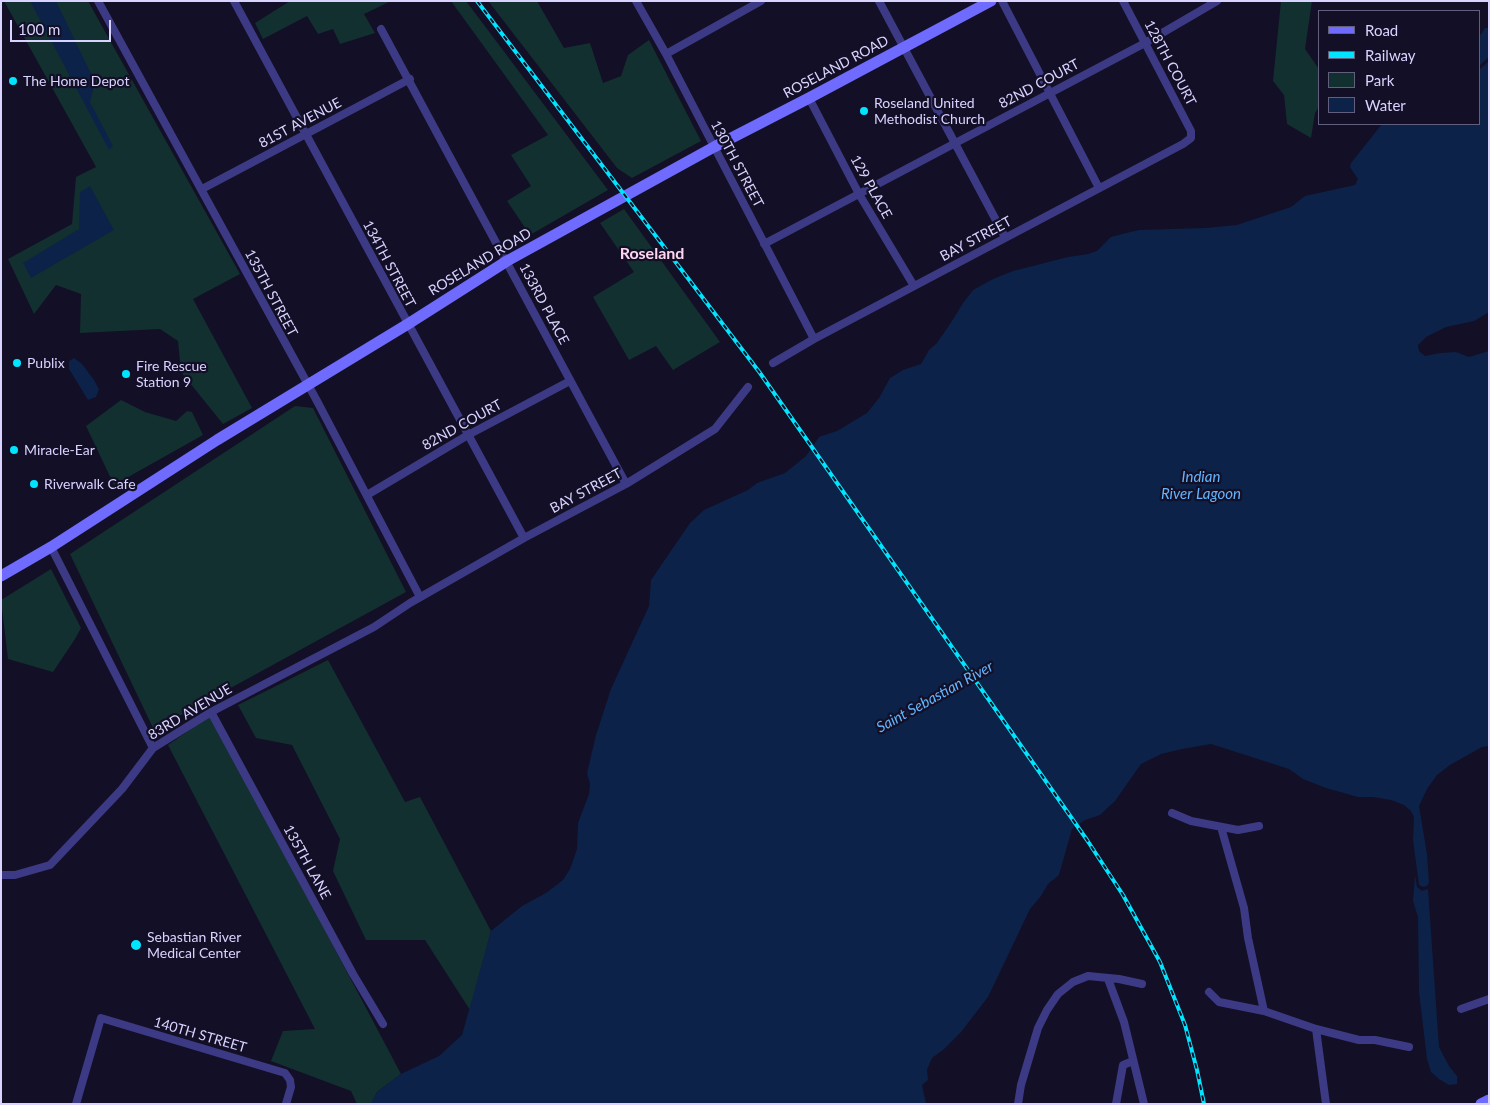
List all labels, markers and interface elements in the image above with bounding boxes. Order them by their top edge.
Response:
scale bar [12,10,114,42]
legend [1318,10,1480,125]
street label: 128TH COURT [1140,17,1200,109]
text: 100 m [18,20,60,38]
text: Road [1365,21,1398,39]
street label: ROSELAND ROAD [780,32,892,102]
text: Railway [1365,46,1416,64]
street label: 82ND COURT [996,56,1082,112]
text: Park [1365,71,1394,89]
place label: The Home Depot [23,73,129,89]
marker: The Home Depot [7,75,19,87]
street label: 81ST AVENUE [256,94,344,152]
place label: Roseland United Methodist Church [874,95,985,128]
text: Water [1365,96,1406,114]
marker: Roseland United Methodist Church [858,105,870,117]
street label: 130TH STREET [707,118,767,210]
street label: 129 PLACE [847,152,895,222]
street label: BAY STREET [937,213,1015,265]
street label: 134TH STREET [359,218,419,310]
street label: ROSELAND ROAD [426,225,534,299]
district label: Roseland [620,244,684,264]
street label: 135TH STREET [241,247,301,339]
street label: 133RD PLACE [516,260,572,348]
place label: Publix [27,355,65,371]
marker: Publix [11,357,23,369]
place label: Fire Rescue Station 9 [136,358,207,391]
marker: Fire Rescue Station 9 [120,368,132,380]
street label: 82ND COURT [419,396,505,454]
place label: Miracle-Ear [24,442,95,458]
marker: Miracle-Ear [8,444,20,456]
street label: BAY STREET [547,465,625,517]
water label: Indian River Lagoon [1161,468,1241,503]
place label: Riverwalk Cafe [44,476,136,492]
marker: Riverwalk Cafe [28,478,40,490]
water label: Saint Sebastian River [873,657,997,737]
street label: 83RD AVENUE [145,680,235,744]
street label: 135TH LANE [280,822,334,902]
place label: Sebastian River Medical Center [147,929,241,962]
marker: Sebastian River Medical Center [129,938,143,952]
street label: 140TH STREET [152,1014,248,1056]

